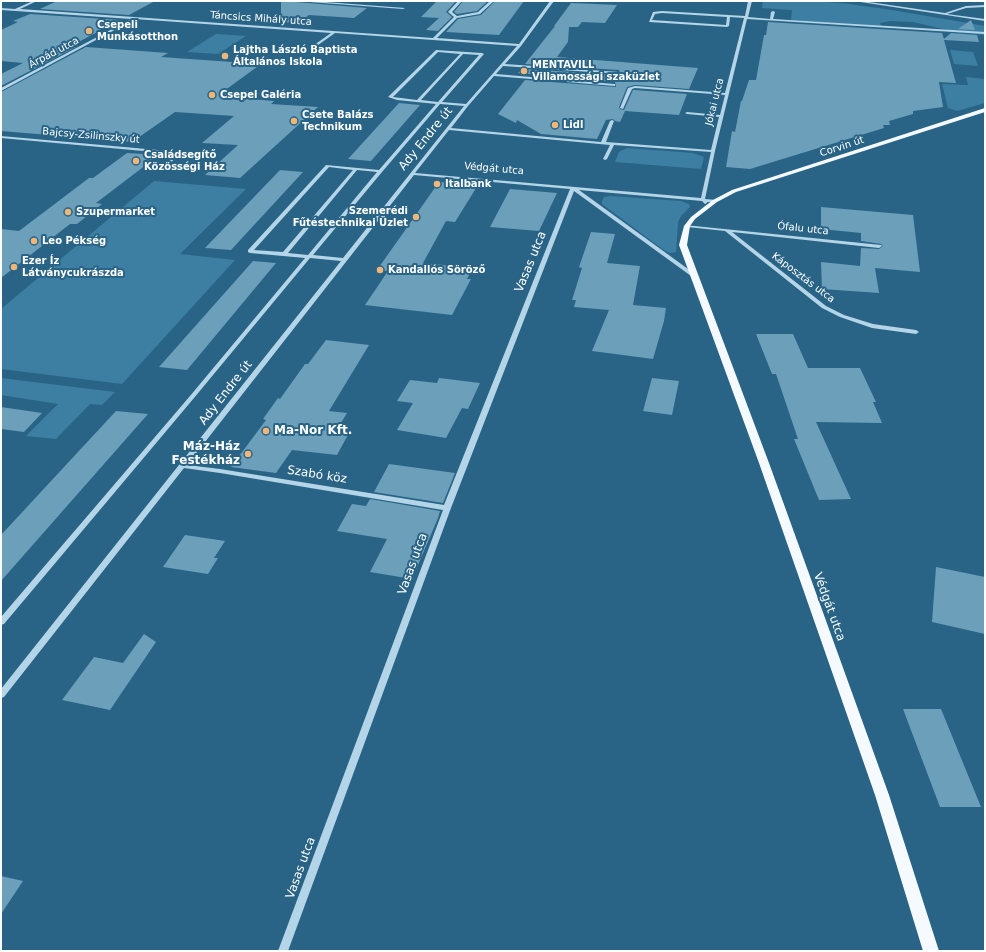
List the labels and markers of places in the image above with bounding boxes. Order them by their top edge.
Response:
place label: Csepeli Munkásotthon [97,19,178,42]
marker: Csepeli Munkásotthon [84,26,94,36]
place label: Lajtha László Baptista Általános Iskola [233,44,358,68]
marker: Lajtha László Baptista Általános Iskola [220,51,230,61]
place label: MENTAVILL Villamossági szaküzlet [532,59,660,82]
marker: MENTAVILL Villamossági szaküzlet [519,66,529,76]
place label: Csepel Galéria [220,89,301,101]
marker: Csepel Galéria [207,90,217,100]
place label: Csete Balázs Technikum [302,109,373,132]
marker: Csete Balázs Technikum [289,116,299,126]
place label: Lidl [563,119,583,131]
marker: Lidl [550,120,560,130]
place label: Családsegítő Közösségi Ház [144,149,225,172]
marker: Családsegítő Közösségi Ház [131,156,141,166]
place label: Italbank [445,178,491,190]
marker: Italbank [432,179,442,189]
place label: Szemerédi Fűtéstechnikai Üzlet [293,205,408,228]
place label: Szupermarket [76,206,155,218]
marker: Szupermarket [63,207,73,217]
marker: Szemerédi Fűtéstechnikai Üzlet [411,212,421,222]
place label: Leo Pékség [42,235,106,247]
marker: Leo Pékség [29,236,39,246]
place label: Ezer Íz Látványcukrászda [22,255,124,278]
marker: Ezer Íz Látványcukrászda [9,262,19,272]
place label: Kandallós Söröző [388,264,485,276]
marker: Kandallós Söröző [375,265,385,275]
place label: Ma-Nor Kft. [274,424,352,438]
marker: Ma-Nor Kft. [261,426,271,436]
place label: Máz-Ház Festékház [172,440,240,468]
marker: Máz-Ház Festékház [243,449,253,459]

